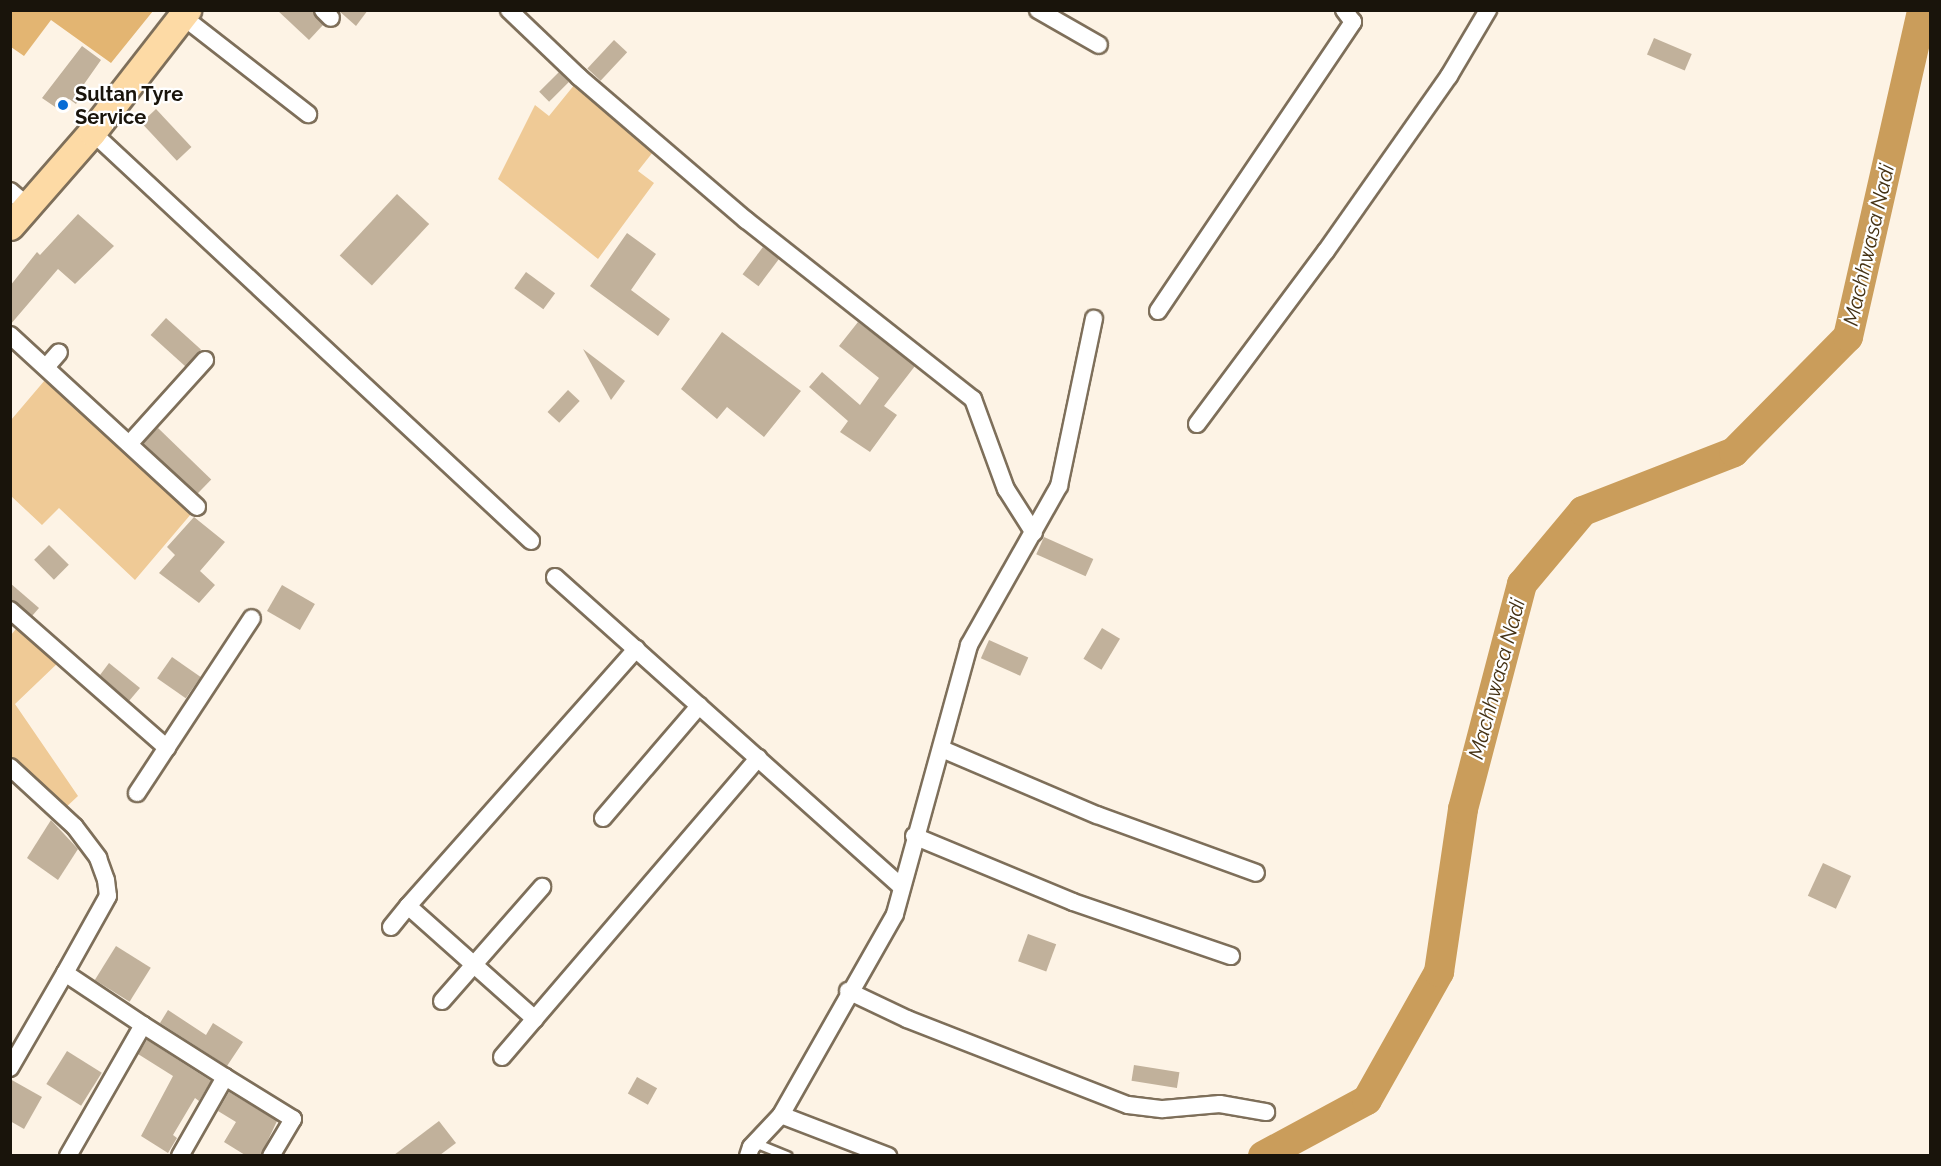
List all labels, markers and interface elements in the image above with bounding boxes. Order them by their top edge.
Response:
place label: Sultan Tyre Service [75,82,184,129]
marker: Sultan Tyre Service [56,98,70,112]
water label: Machhwasa Nadi [1838,162,1900,328]
water label: Machhwasa Nadi [1463,596,1531,762]

